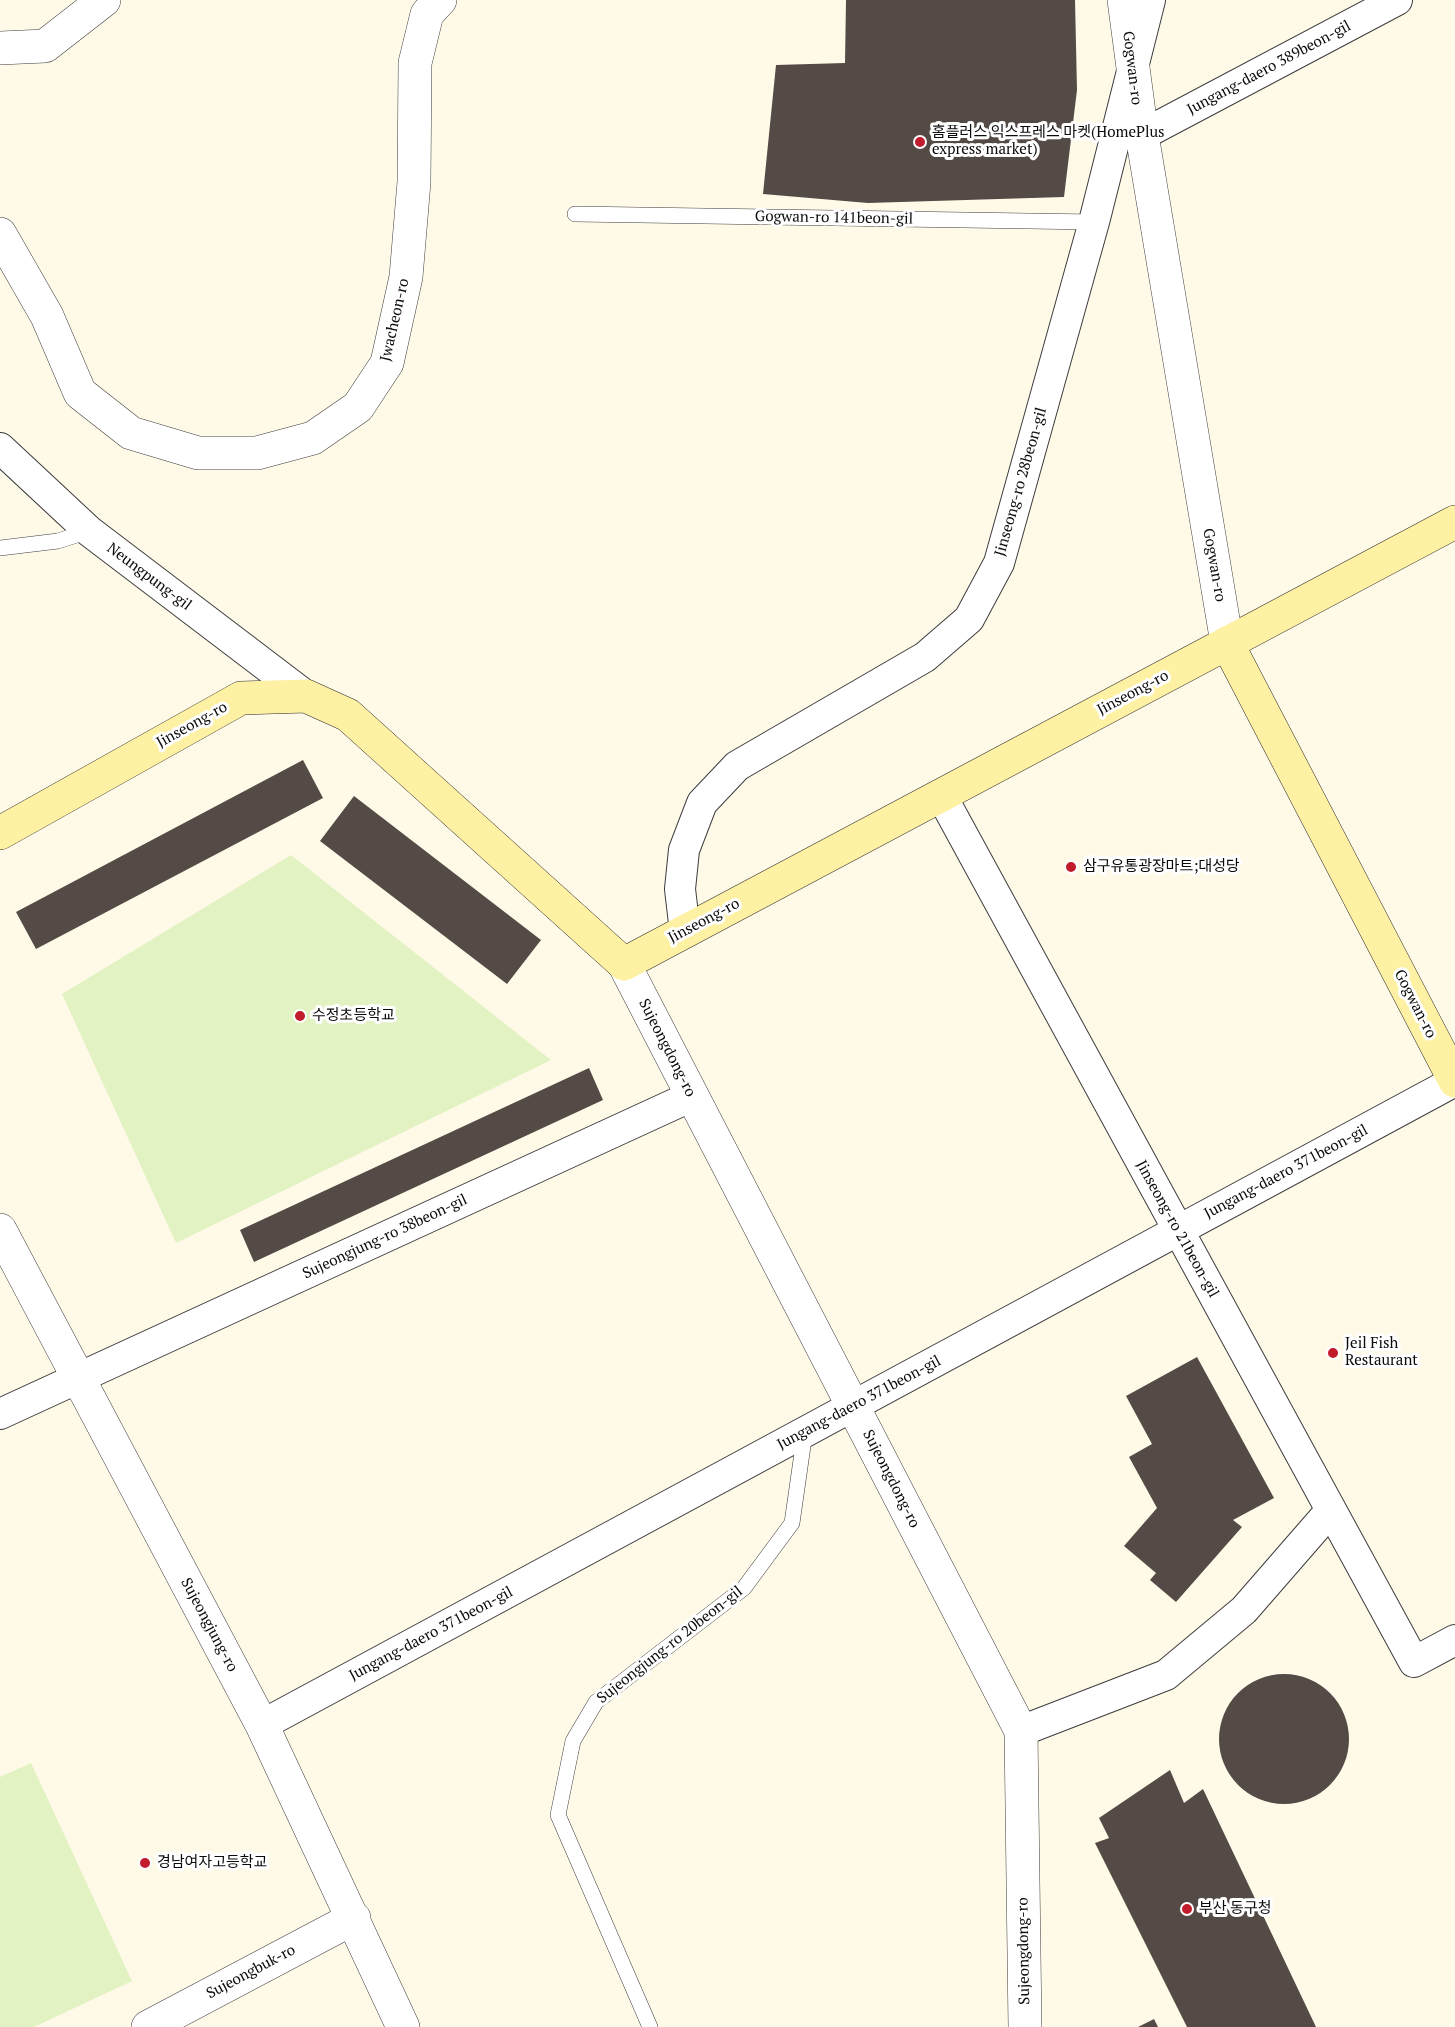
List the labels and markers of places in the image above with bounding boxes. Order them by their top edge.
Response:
place label: 홈플러스 익스프레스 마켓(HomePlus express market) [932,124,1164,159]
marker: 홈플러스 익스프레스 마켓(HomePlus express market) [913,135,927,149]
place label: 삼구유통광장마트;대성당 [1083,858,1240,876]
marker: 삼구유통광장마트;대성당 [1064,860,1078,874]
place label: 수정초등학교 [312,1007,395,1025]
marker: 수정초등학교 [293,1009,307,1023]
place label: Jeil Fish Restaurant [1345,1335,1418,1370]
marker: Jeil Fish Restaurant [1326,1346,1340,1360]
place label: 경남여자고등학교 [157,1854,267,1872]
marker: 경남여자고등학교 [138,1856,152,1870]
place label: 부산 동구청 [1199,1900,1272,1918]
marker: 부산 동구청 [1180,1902,1194,1916]

